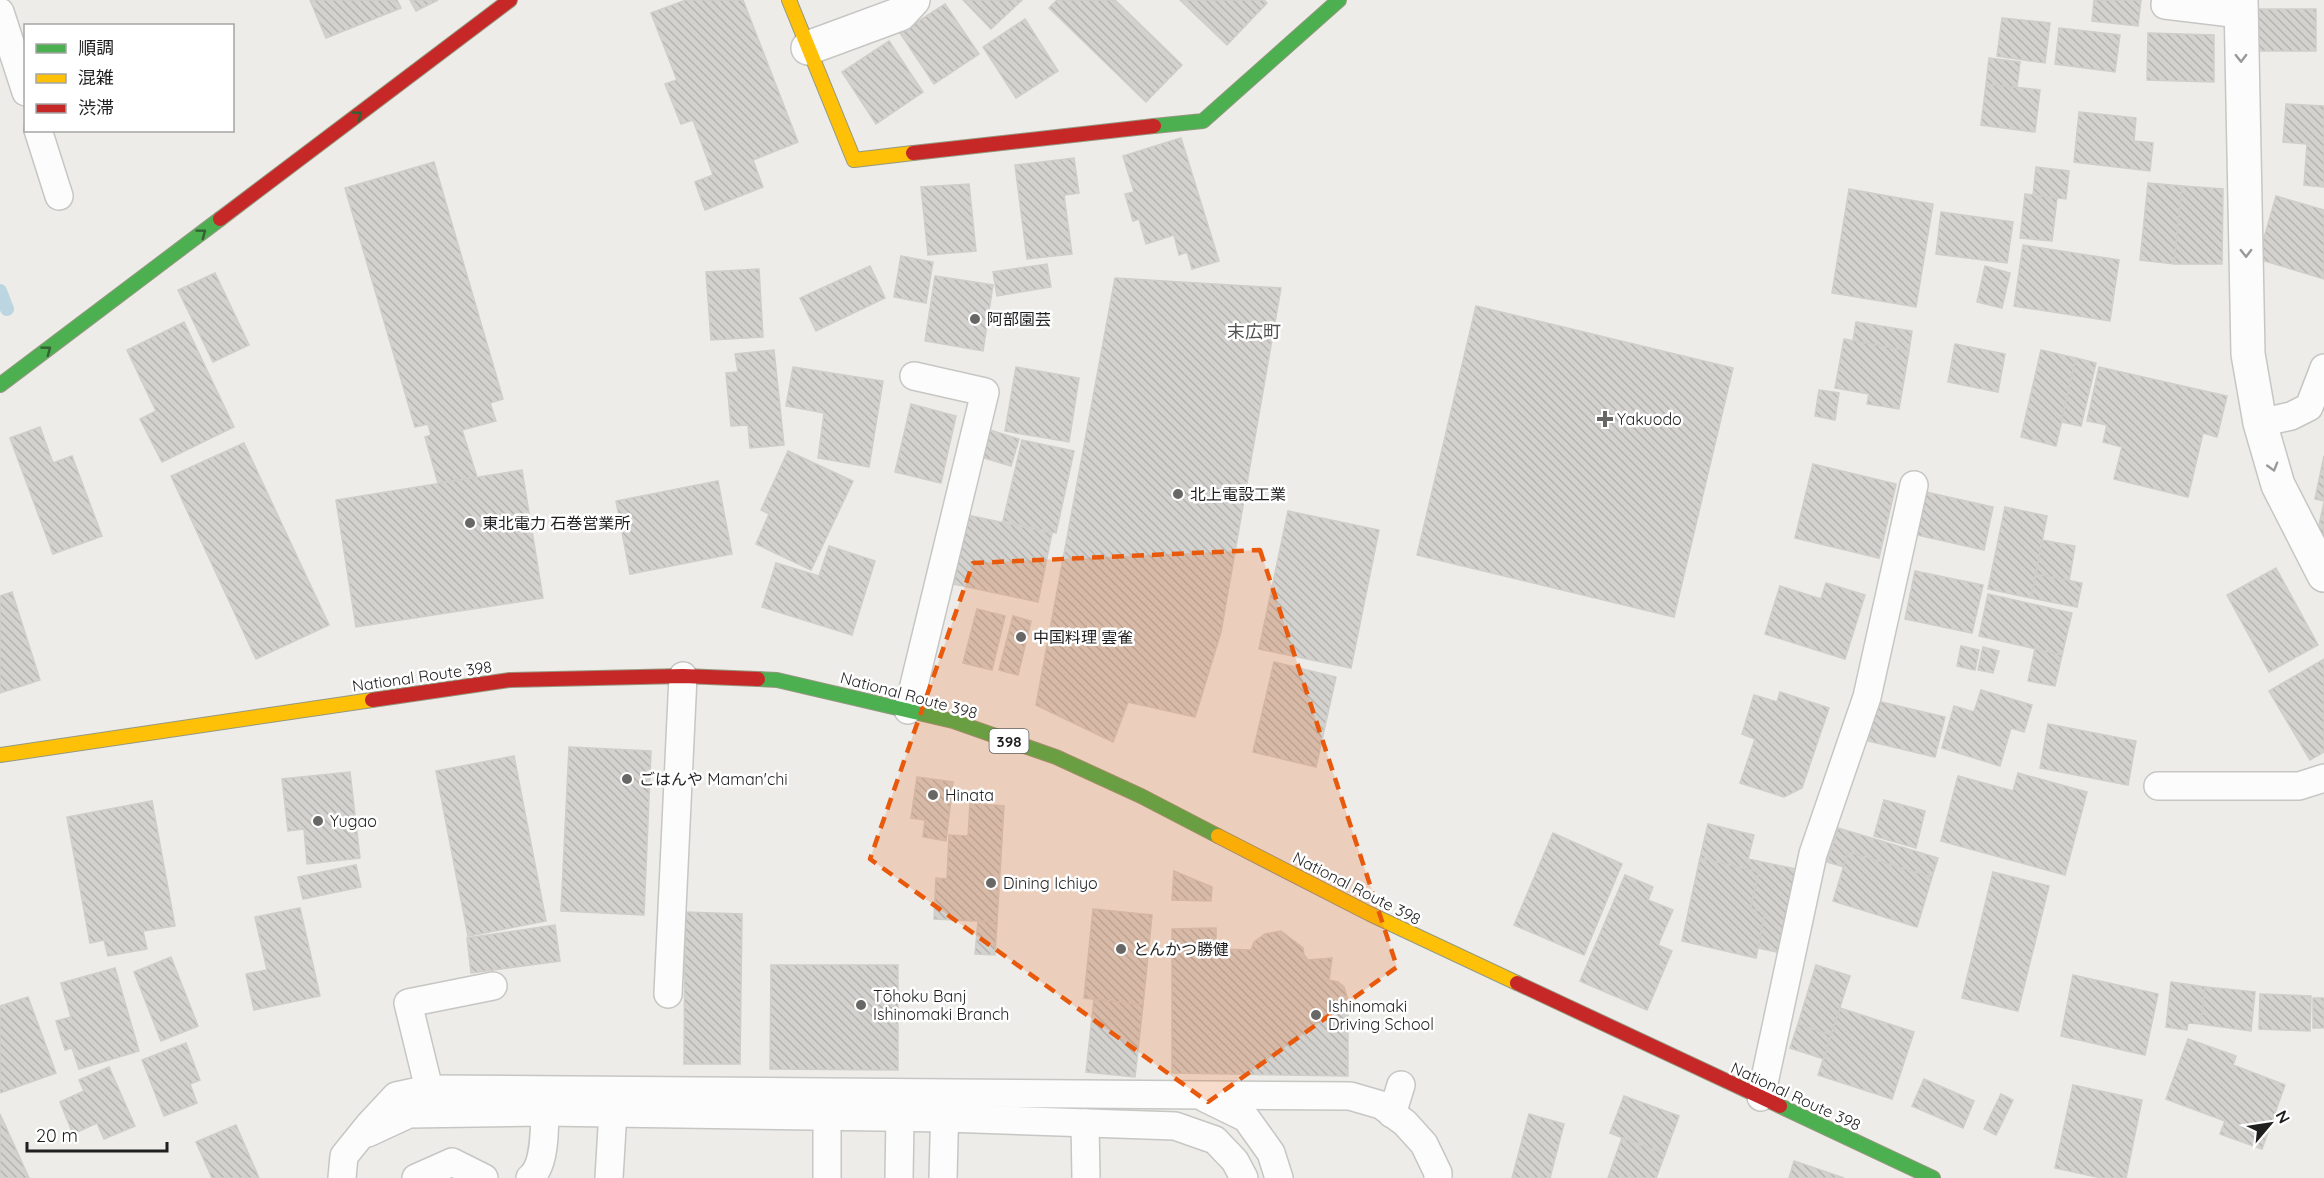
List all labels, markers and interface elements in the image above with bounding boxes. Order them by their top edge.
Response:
legend [24,24,234,132]
text: 順調 [78,36,114,59]
one-way arrow [2235,54,2248,63]
text: 混雑 [78,66,114,89]
text: 渋滞 [78,96,114,119]
one-way arrow [351,111,362,122]
one-way arrow [196,229,207,240]
one-way arrow [2240,249,2252,258]
place label: 阿部園芸 [987,309,1051,329]
marker: 阿部園芸 [968,312,982,326]
district label: 末広町 [1227,320,1281,343]
one-way arrow [40,346,51,357]
place label: Yakuodo [1617,409,1682,429]
marker: Yakuodo [1598,412,1612,426]
one-way arrow [2266,461,2278,471]
place label: 北上電設工業 [1190,484,1286,504]
marker: 北上電設工業 [1171,487,1185,501]
place label: 東北電力 石巻営業所 [482,513,630,533]
marker: 東北電力 石巻営業所 [463,516,477,530]
place label: 中国料理 雲雀 [1033,627,1133,647]
marker: 中国料理 雲雀 [1014,630,1028,644]
street label: National Route 398 [351,656,493,696]
street label: National Route 398 [838,667,980,723]
road number: 398 [990,729,1028,753]
place label: ごはんや Maman'chi [639,769,788,789]
marker: ごはんや Maman'chi [620,772,634,786]
place label: Hinata [945,785,994,805]
marker: Hinata [926,788,940,802]
place label: Yugao [330,811,377,831]
marker: Yugao [311,814,325,828]
street label: National Route 398 [1290,847,1424,929]
place label: Dining Ichiyo [1003,873,1098,893]
marker: Dining Ichiyo [984,876,998,890]
place label: とんかつ勝健 [1133,939,1229,959]
marker: とんかつ勝健 [1114,942,1128,956]
place label: Tōhoku Banj Ishinomaki Branch [873,986,1009,1024]
place label: Ishinomaki Driving School [1328,996,1434,1034]
marker: Tōhoku Banj Ishinomaki Branch [854,998,868,1012]
marker: Ishinomaki Driving School [1309,1008,1323,1022]
street label: National Route 398 [1728,1057,1864,1135]
north arrow [2240,1094,2300,1154]
text: N [2272,1107,2295,1127]
scale bar [27,1115,166,1153]
text: 20 m [36,1124,78,1147]

